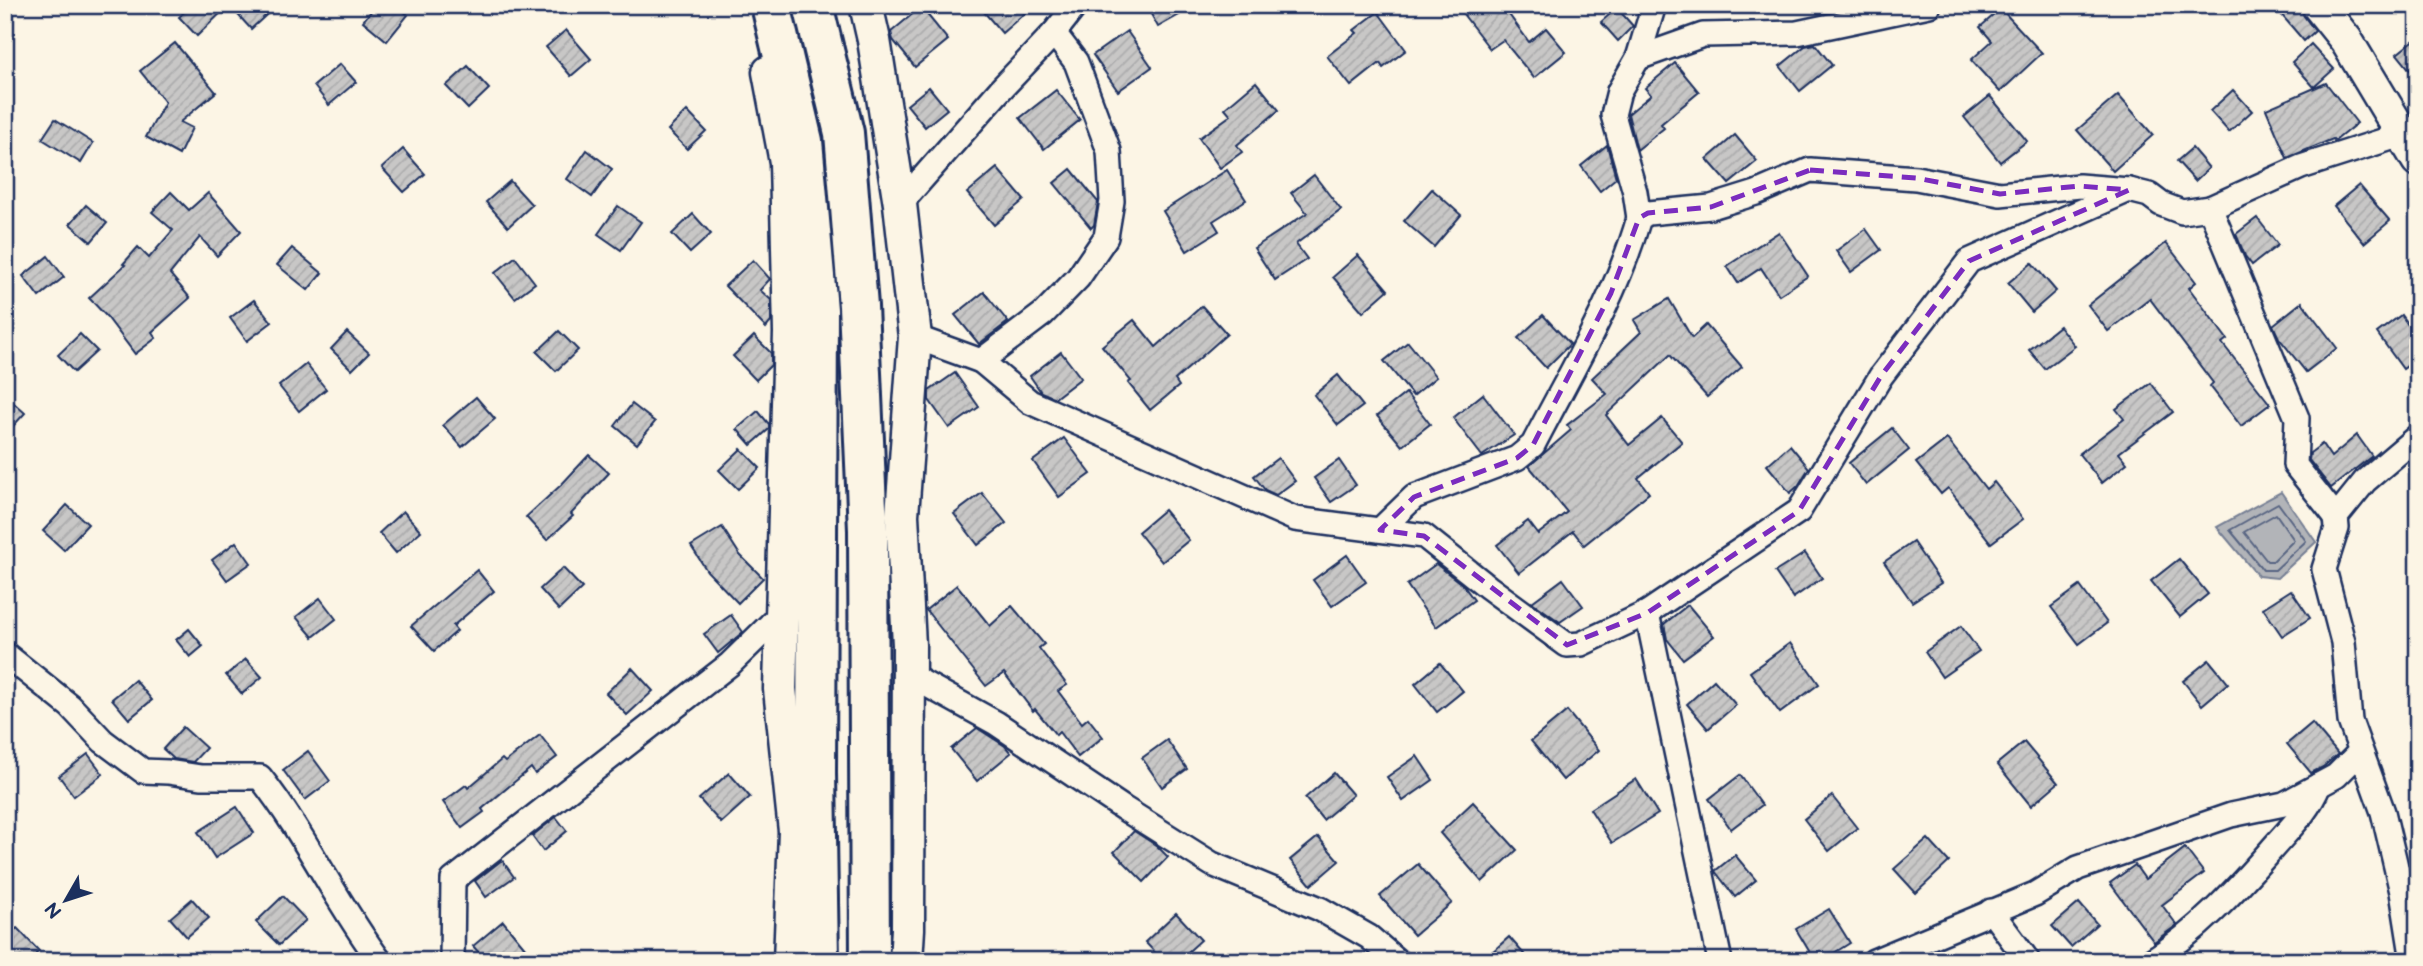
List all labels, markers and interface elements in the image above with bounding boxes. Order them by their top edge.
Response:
north arrow [32,864,102,934]
text: N [41,897,67,923]

